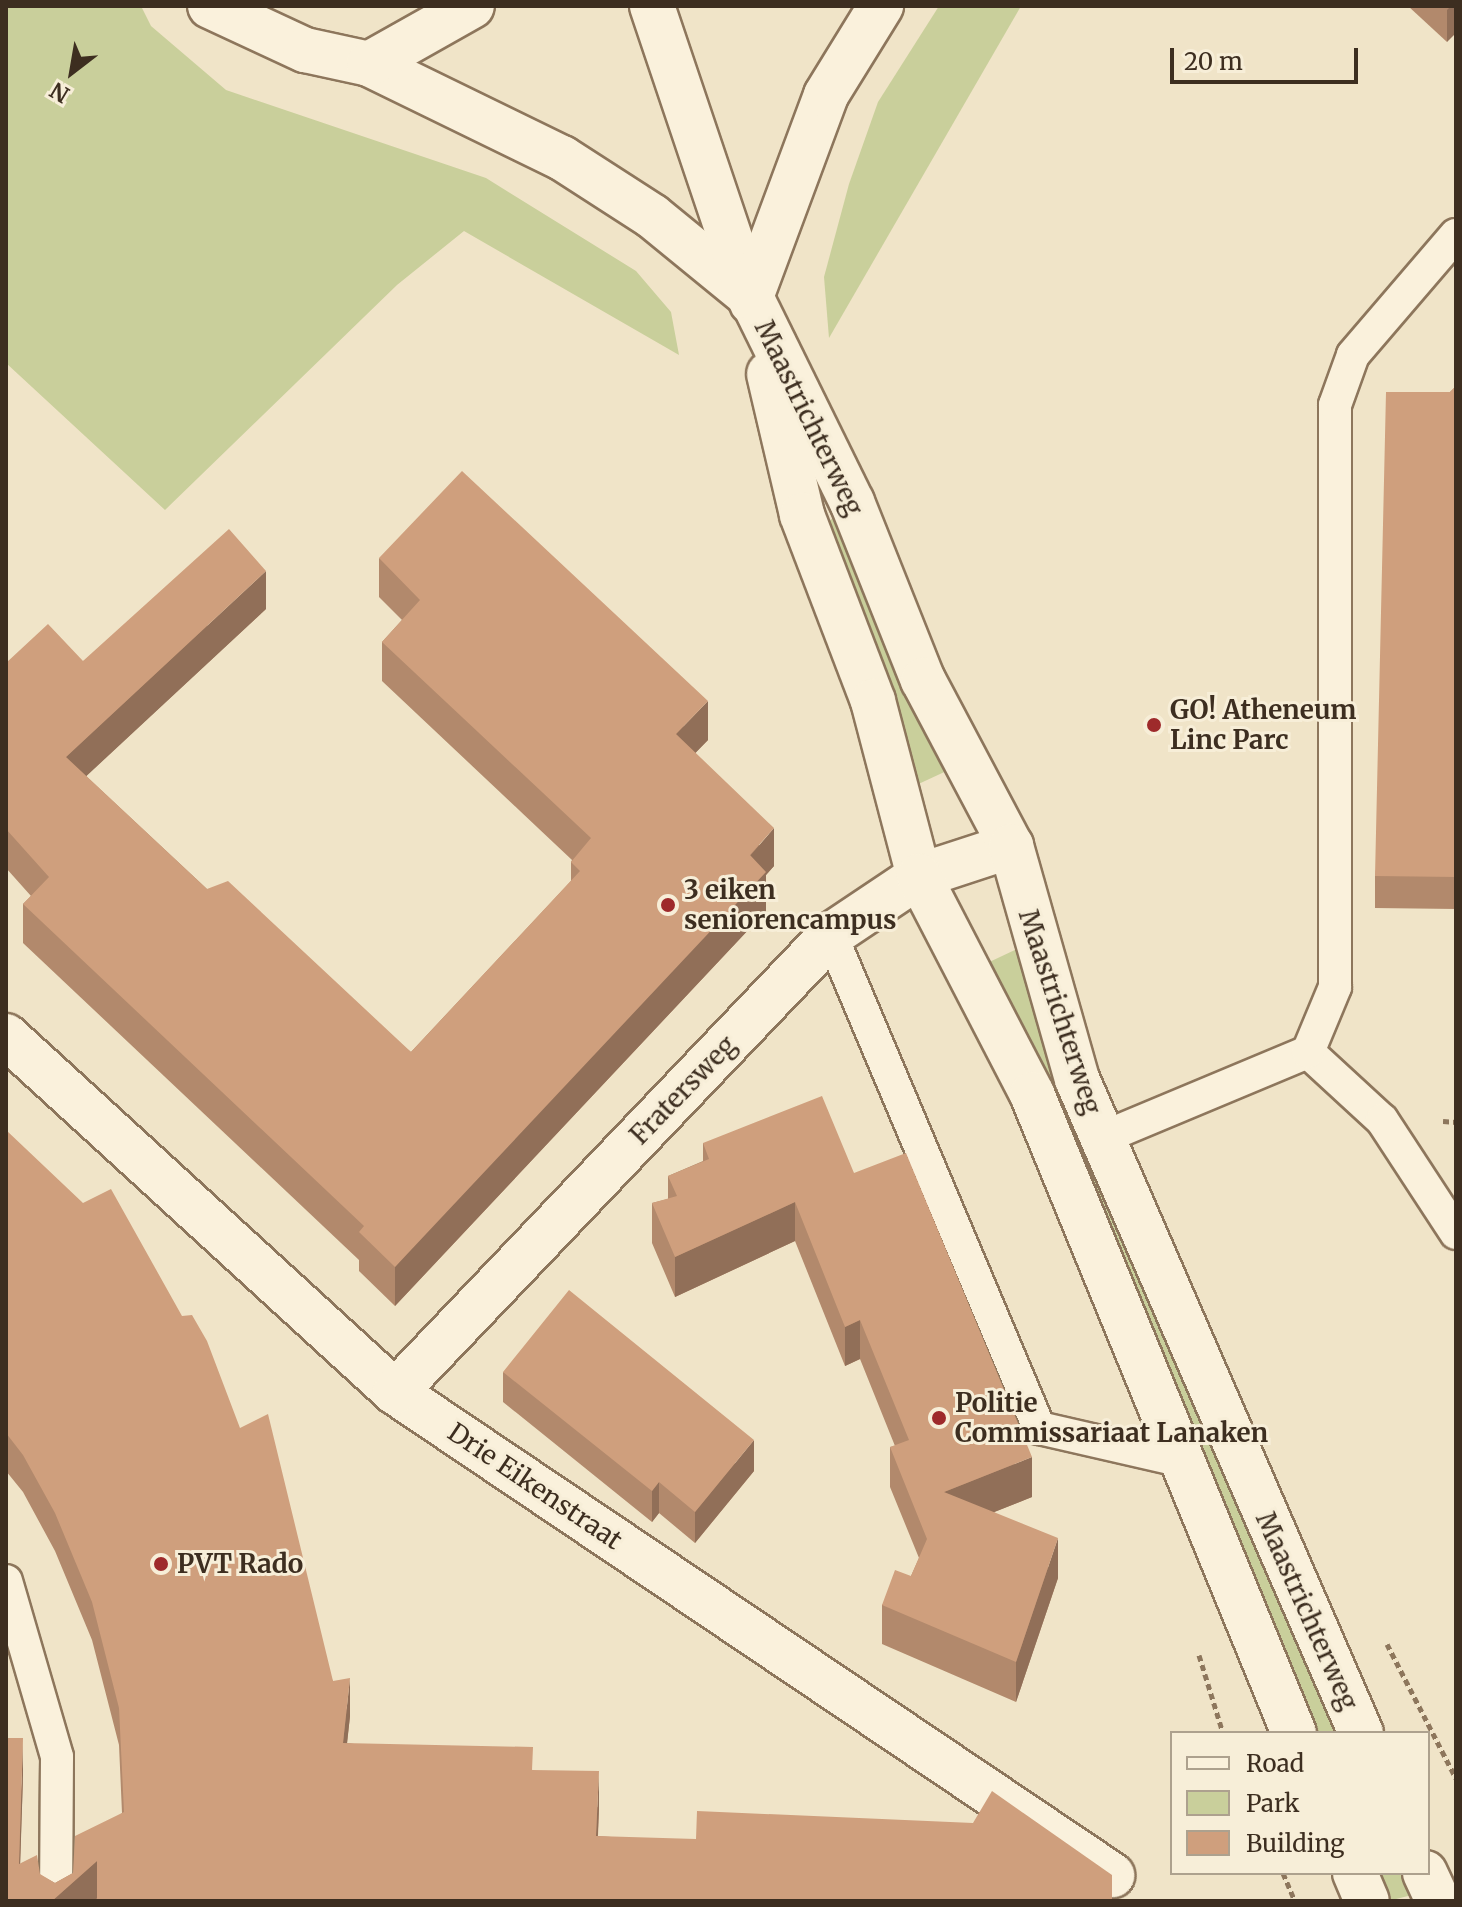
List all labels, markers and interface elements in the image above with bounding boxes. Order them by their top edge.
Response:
north arrow [32,32,112,112]
scale bar [1174,32,1362,82]
text: 20 m [1184,46,1243,77]
text: N [45,76,74,109]
street label: Maastrichterweg [748,315,870,521]
place label: GO! Atheneum Linc Parc [1170,694,1356,756]
marker: GO! Atheneum Linc Parc [1145,716,1163,734]
place label: 3 eiken seniorencampus [684,874,896,936]
marker: 3 eiken seniorencampus [659,896,677,914]
street label: Maastrichterweg [1012,906,1108,1118]
street label: Fratersweg [624,1029,742,1151]
place label: Politie Commissariaat Lanaken [955,1387,1268,1448]
marker: Politie Commissariaat Lanaken [930,1409,948,1427]
street label: Drie Eikenstraat [442,1416,628,1556]
street label: Maastrichterweg [1249,1507,1365,1715]
place label: PVT Rado [177,1548,303,1580]
marker: PVT Rado [152,1555,170,1573]
legend [1170,1731,1430,1875]
text: Road [1246,1748,1304,1779]
text: Park [1246,1788,1299,1819]
text: Building [1246,1828,1345,1859]

